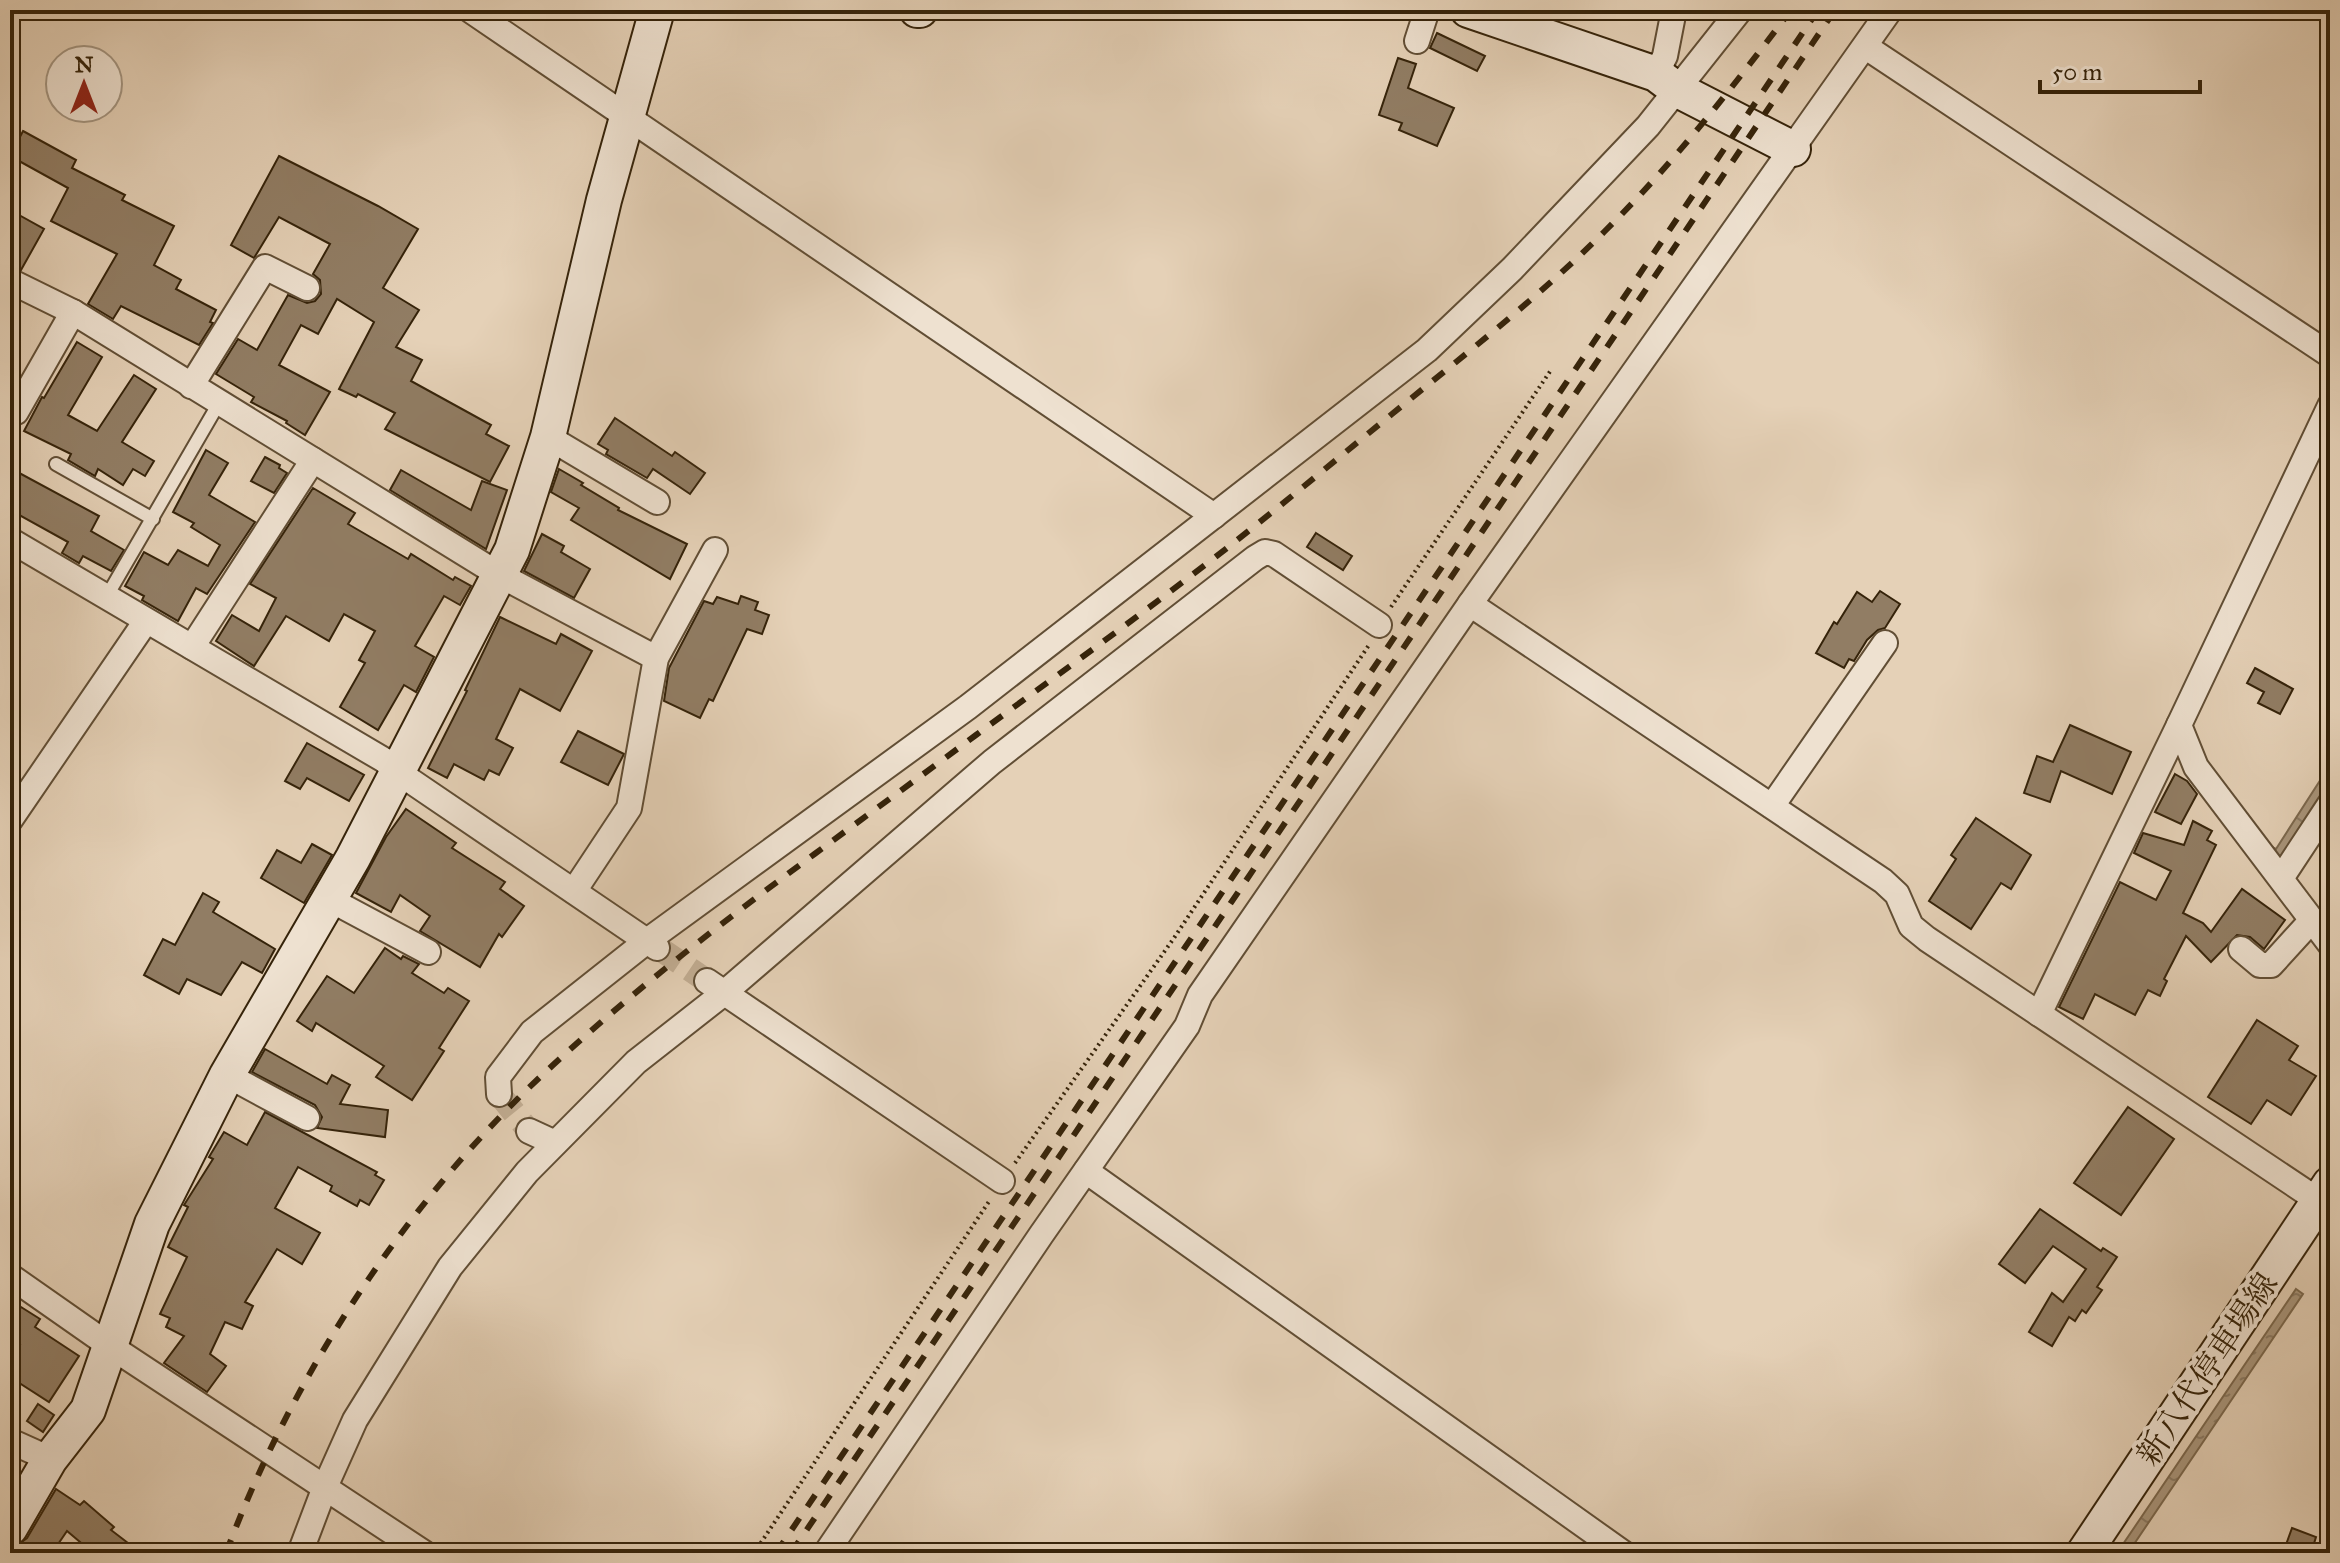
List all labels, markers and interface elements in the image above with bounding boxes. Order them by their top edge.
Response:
north arrow [44,44,124,124]
scale bar [2040,44,2200,94]
text: N [75,51,94,78]
text: 50 m [2052,57,2102,87]
street label: 新八代停車場線 [2129,1266,2286,1473]

